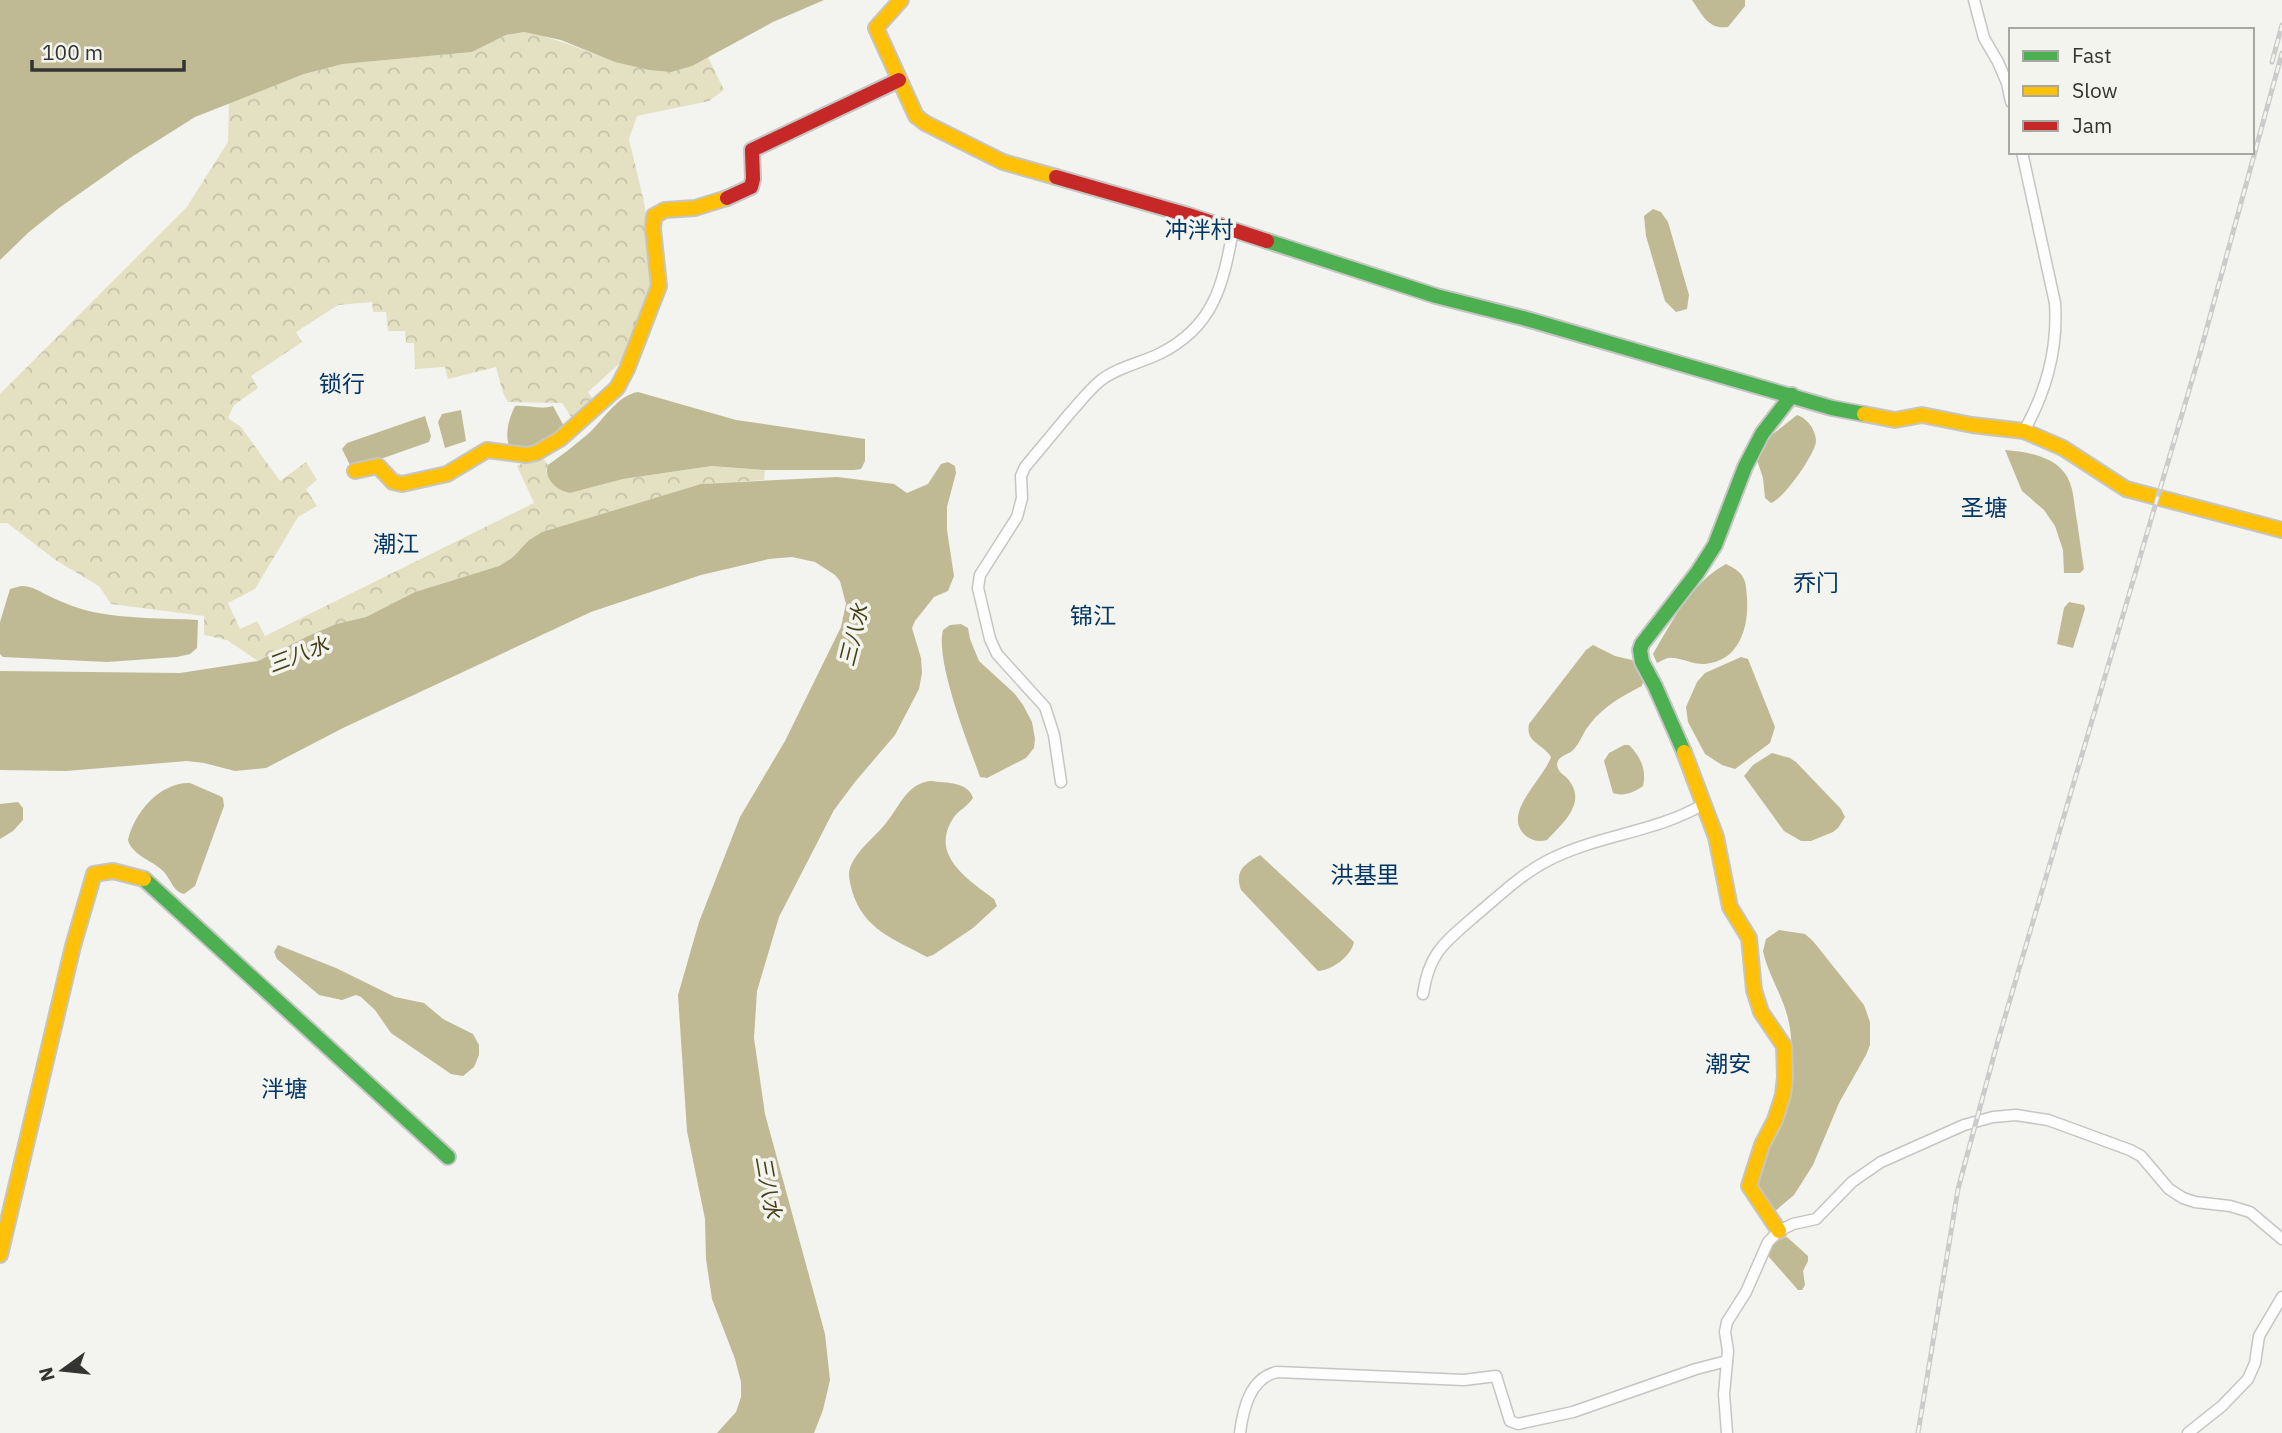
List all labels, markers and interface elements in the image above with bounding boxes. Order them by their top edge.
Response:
scale bar [32,28,184,72]
legend [2009,28,2254,154]
text: 100 m [42,38,103,66]
text: Fast [2072,41,2112,69]
text: Slow [2072,76,2118,104]
text: Jam [2072,111,2112,139]
district label: 冲泮村 [1165,214,1234,244]
district label: 锁行 [319,368,365,398]
district label: 圣塘 [1961,492,2007,522]
district label: 潮江 [373,528,419,558]
district label: 乔门 [1793,567,1839,597]
water label: 三八水 [832,600,874,669]
district label: 锦江 [1070,600,1116,630]
water label: 三八水 [264,629,333,678]
district label: 洪基里 [1331,859,1400,889]
district label: 潮安 [1705,1048,1751,1078]
district label: 泮塘 [261,1073,307,1103]
water label: 三八水 [750,1154,788,1221]
north arrow [28,1335,98,1405]
text: N [33,1365,60,1384]

